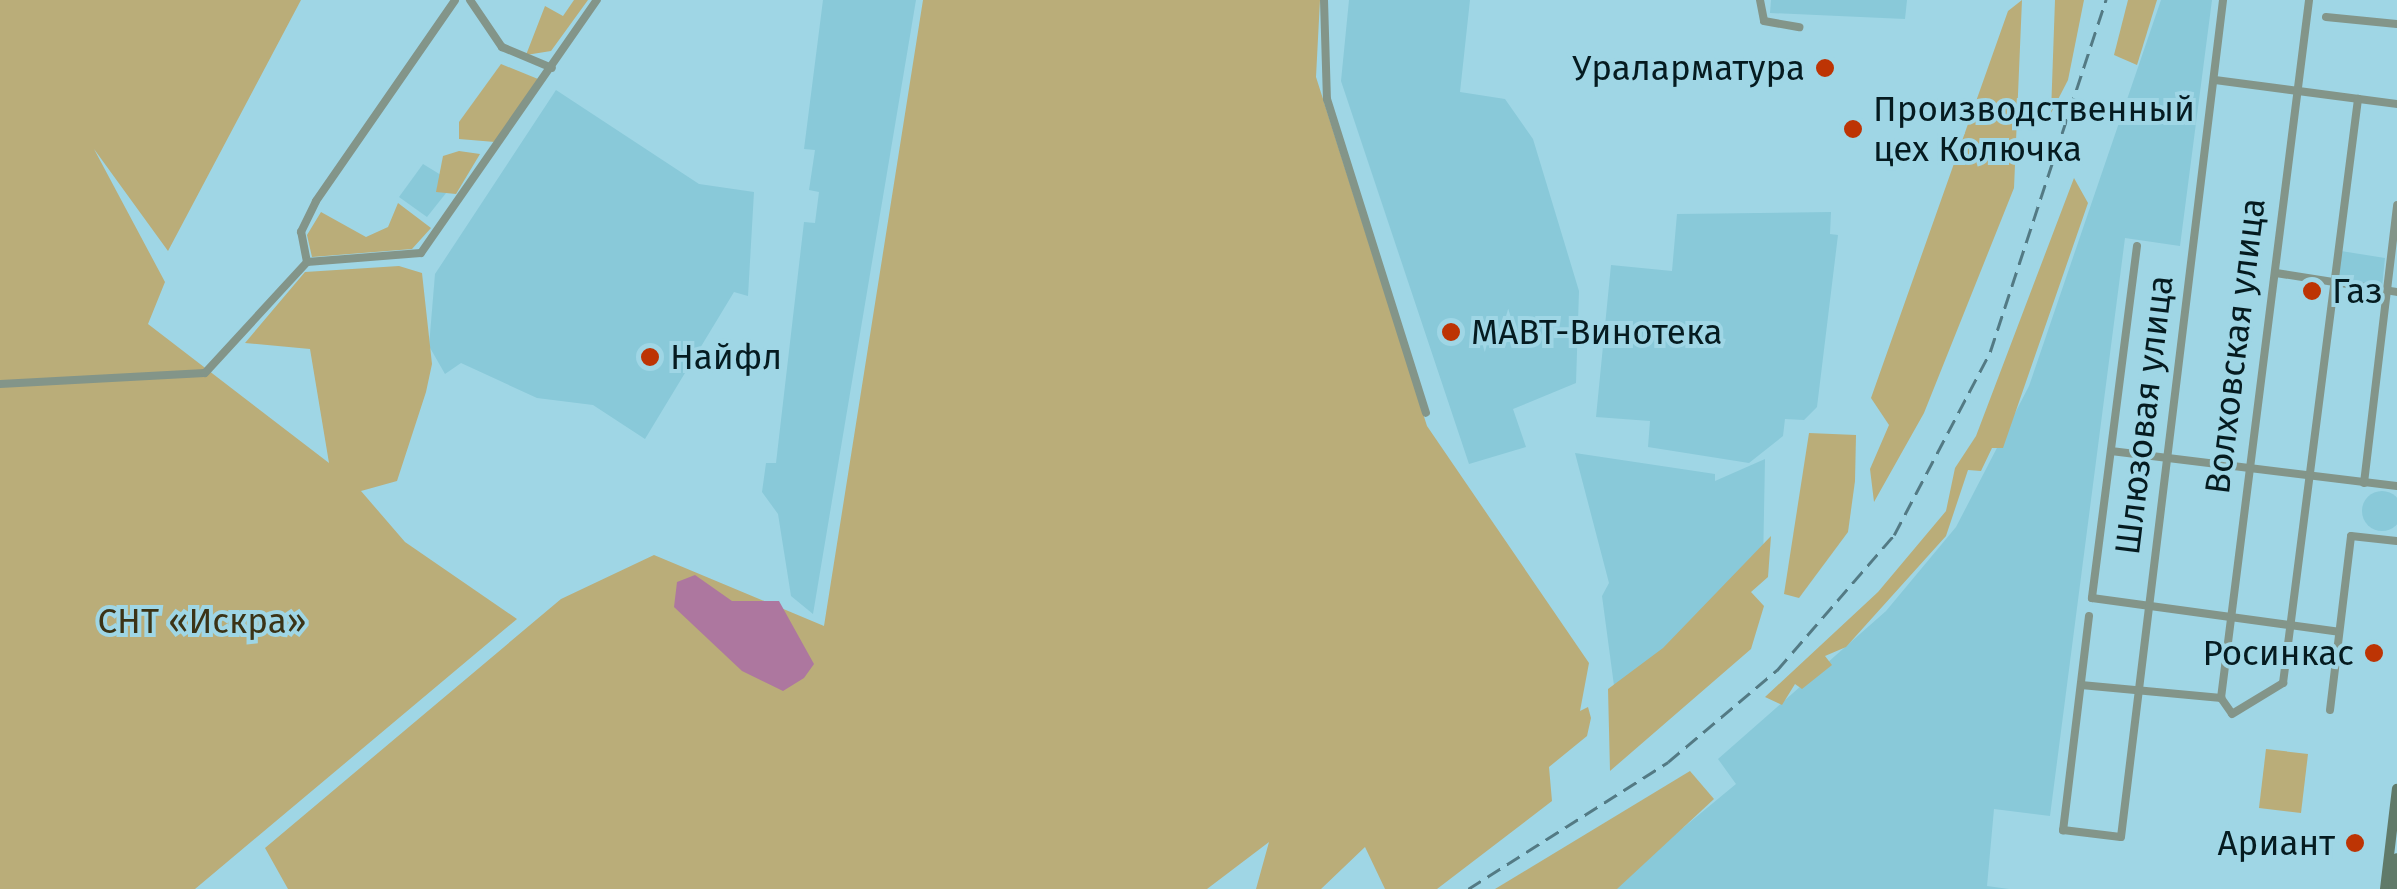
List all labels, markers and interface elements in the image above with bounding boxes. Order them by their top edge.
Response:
place label: Ураларматура [1572,47,1805,89]
marker: Ураларматура [1814,57,1836,79]
place label: Производственный цех Колючка [1873,88,2195,170]
marker: Производственный цех Колючка [1842,118,1864,140]
street label: Волховская улица [2196,196,2274,496]
place label: Газ [2332,270,2383,312]
street label: Шлюзовая улица [2106,273,2182,557]
marker: Газ [2301,280,2323,302]
place label: МАВТ-Винотека [1471,311,1723,353]
marker: МАВТ-Винотека [1440,321,1462,343]
place label: Найфл [670,336,782,378]
marker: Найфл [639,346,661,368]
park label: СНТ «Искра» [98,600,306,642]
place label: Росинкас [2202,632,2354,674]
marker: Росинкас [2363,642,2385,664]
place label: Ариант [2218,822,2335,864]
marker: Ариант [2344,832,2366,854]

